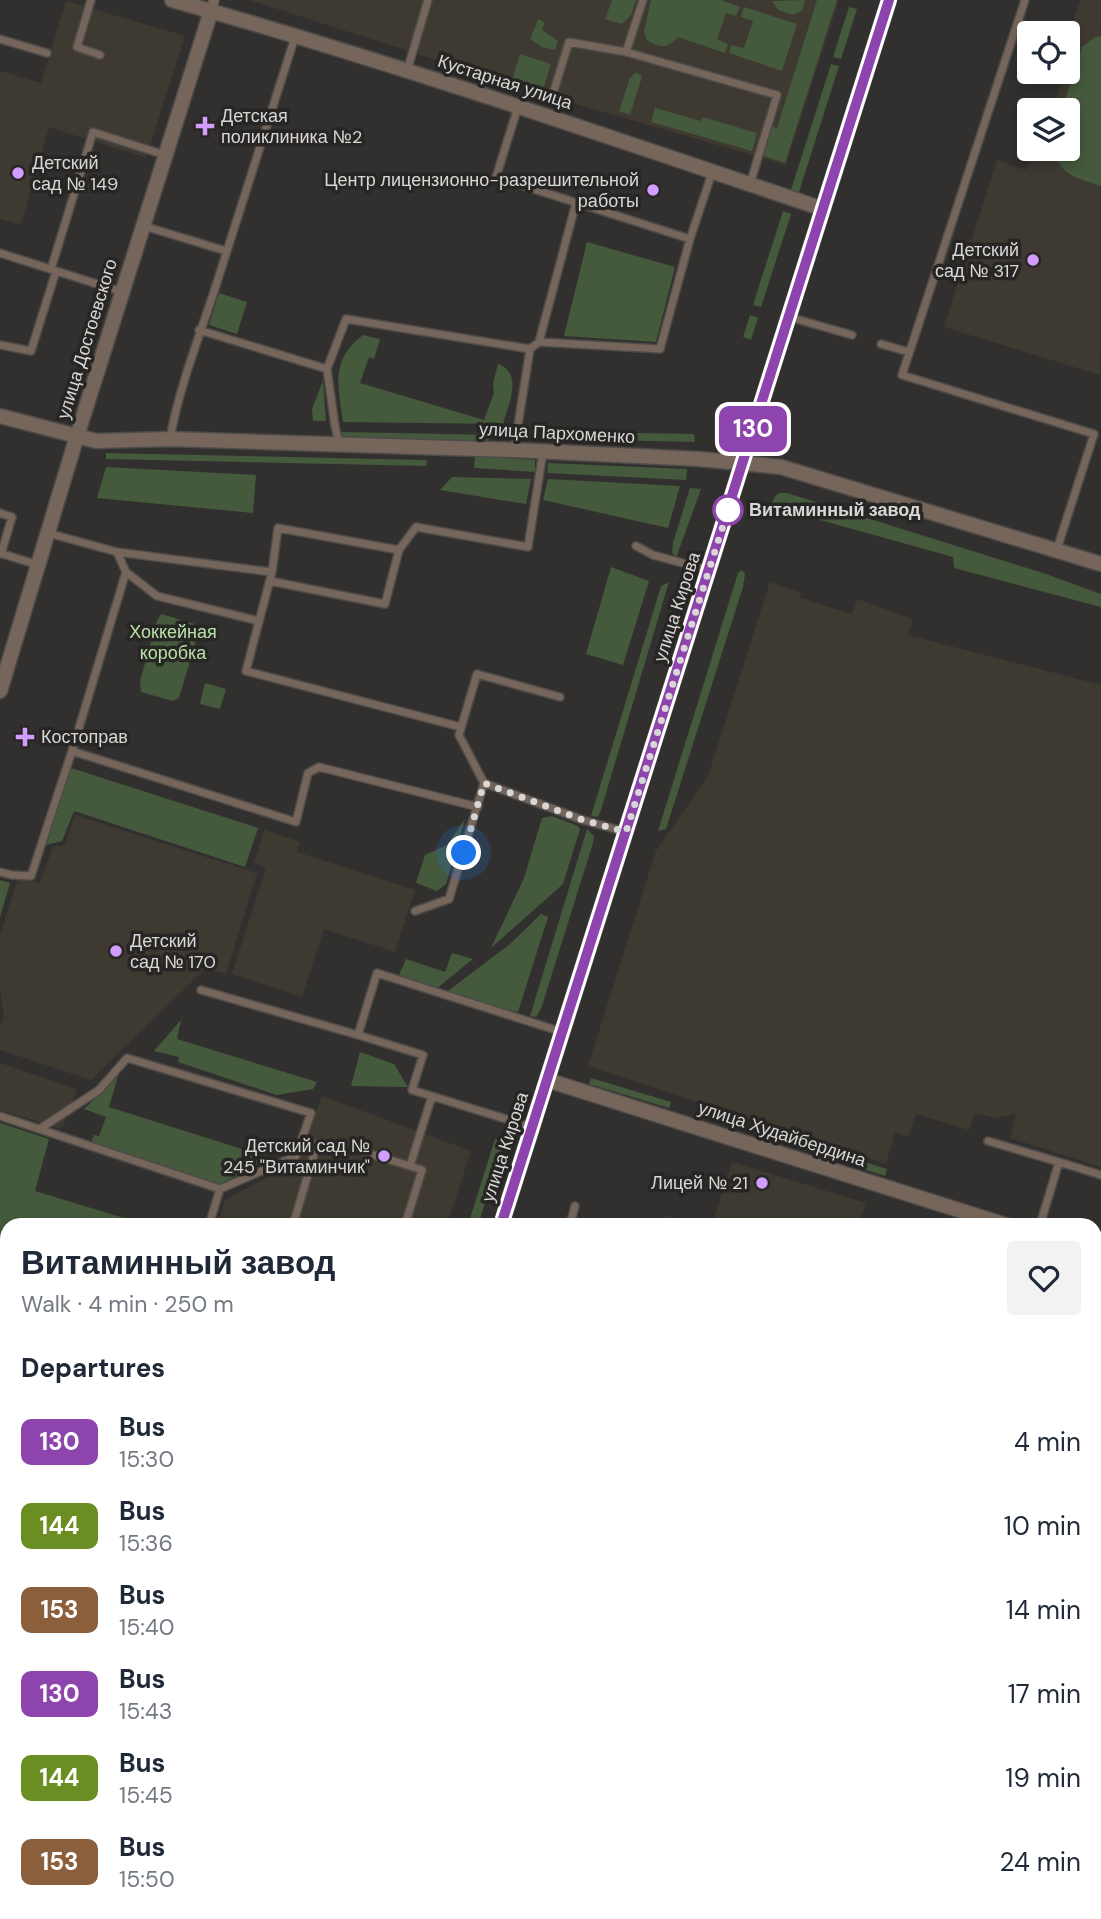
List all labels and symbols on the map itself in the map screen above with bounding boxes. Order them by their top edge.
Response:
street label: Кустарная улица [435,49,576,115]
place label: Детская поликлиника №2 [221,104,362,149]
marker: Детская поликлиника №2 [195,116,215,136]
place label: Детский сад № 149 [32,151,118,196]
marker: Детский сад № 149 [10,165,26,181]
place label: Центр лицензионно-разрешительной работы [324,168,639,213]
marker: Центр лицензионно-разрешительной работы [645,182,661,198]
place label: Детский сад № 317 [935,238,1019,283]
marker: Детский сад № 317 [1025,252,1041,268]
street label: улица Достоевского [51,256,123,422]
line badge: 130 [713,406,793,452]
street label: улица Пархоменко [478,417,636,449]
marker: Витаминный завод [713,495,743,525]
place label: Витаминный завод [749,498,921,522]
street label: улица Кирова [648,548,706,665]
park label: Хоккейная коробка [129,620,217,665]
place label: Костоправ [41,725,128,749]
marker: Костоправ [15,727,35,747]
your location [446,835,481,870]
place label: Детский сад № 170 [130,929,216,974]
marker: Детский сад № 170 [108,943,124,959]
street label: улица Кирова [476,1088,534,1205]
street label: улица Худайбердина [695,1096,870,1173]
place label: Детский сад № 245 "Витаминчик" [223,1134,370,1179]
marker: Детский сад № 245 "Витаминчик" [376,1148,392,1164]
place label: Лицей № 21 [651,1171,748,1195]
marker: Лицей № 21 [754,1175,770,1191]

